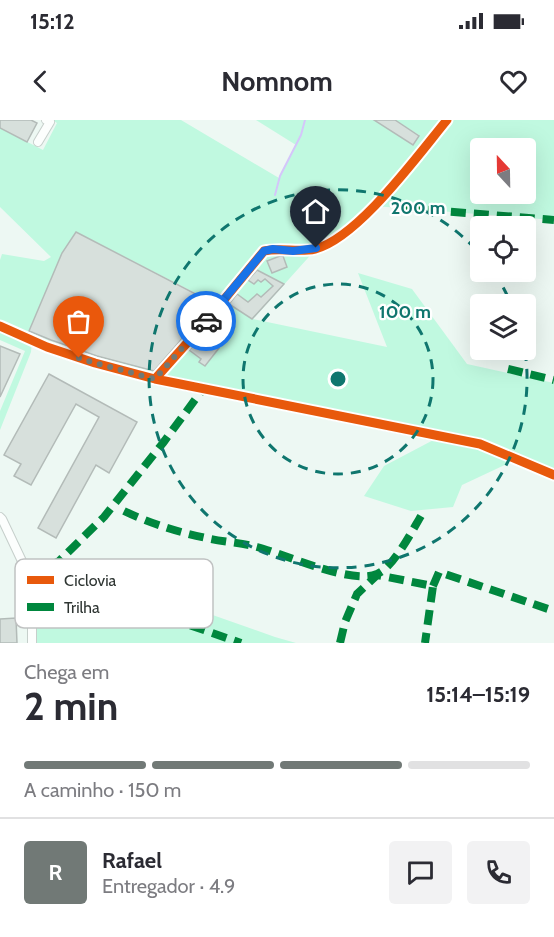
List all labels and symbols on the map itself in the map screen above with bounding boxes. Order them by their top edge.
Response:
north arrow [470,138,536,204]
pin [290,186,341,248]
text: 200 m [391,197,445,219]
courier [176,291,236,351]
pin [53,296,104,358]
text: 100 m [379,301,431,323]
centre of rings [328,369,348,389]
legend [15,559,213,628]
text: Ciclovia [64,571,117,590]
text: Trilha [64,598,100,617]

